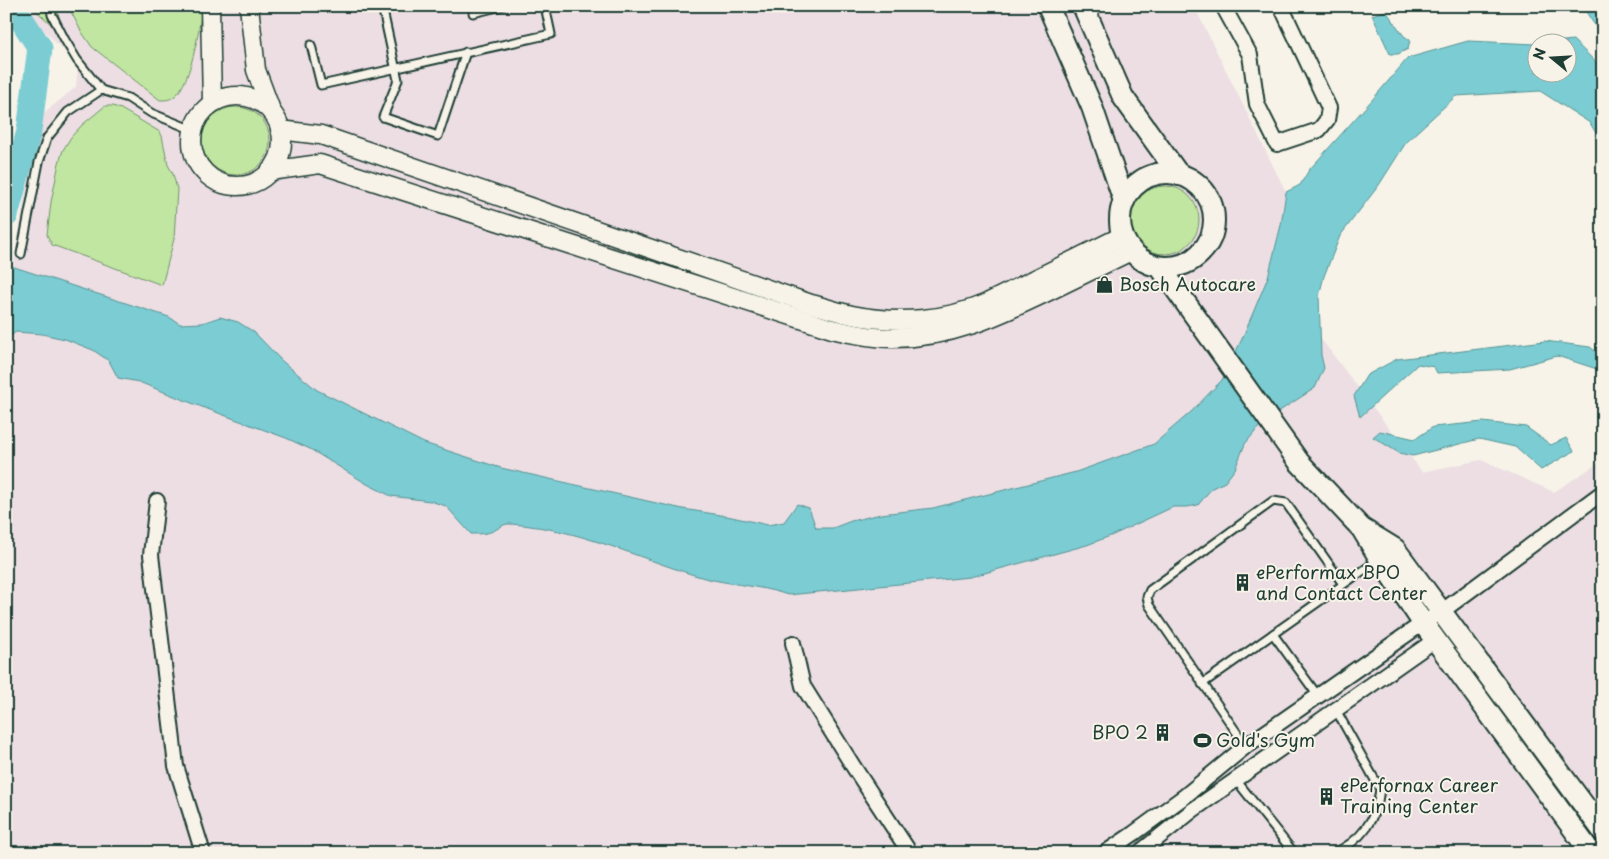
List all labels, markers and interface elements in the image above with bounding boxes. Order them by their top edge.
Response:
north arrow [1526,32,1576,82]
text: N [1527,45,1551,62]
place label: Bosch Autocare [1119,270,1256,297]
shop icon: Bosch Autocare [1095,275,1115,295]
place label: ePerformax BPO and Contact Center [1256,558,1428,606]
building icon: ePerformax BPO and Contact Center [1232,573,1252,593]
place label: BPO 2 [1092,718,1148,745]
building icon: BPO 2 [1152,723,1172,743]
place label: Gold's Gym [1216,726,1315,753]
sports icon: Gold's Gym [1192,731,1212,751]
place label: ePerfornax Career Training Center [1340,771,1499,819]
building icon: ePerfornax Career Training Center [1316,786,1336,806]

